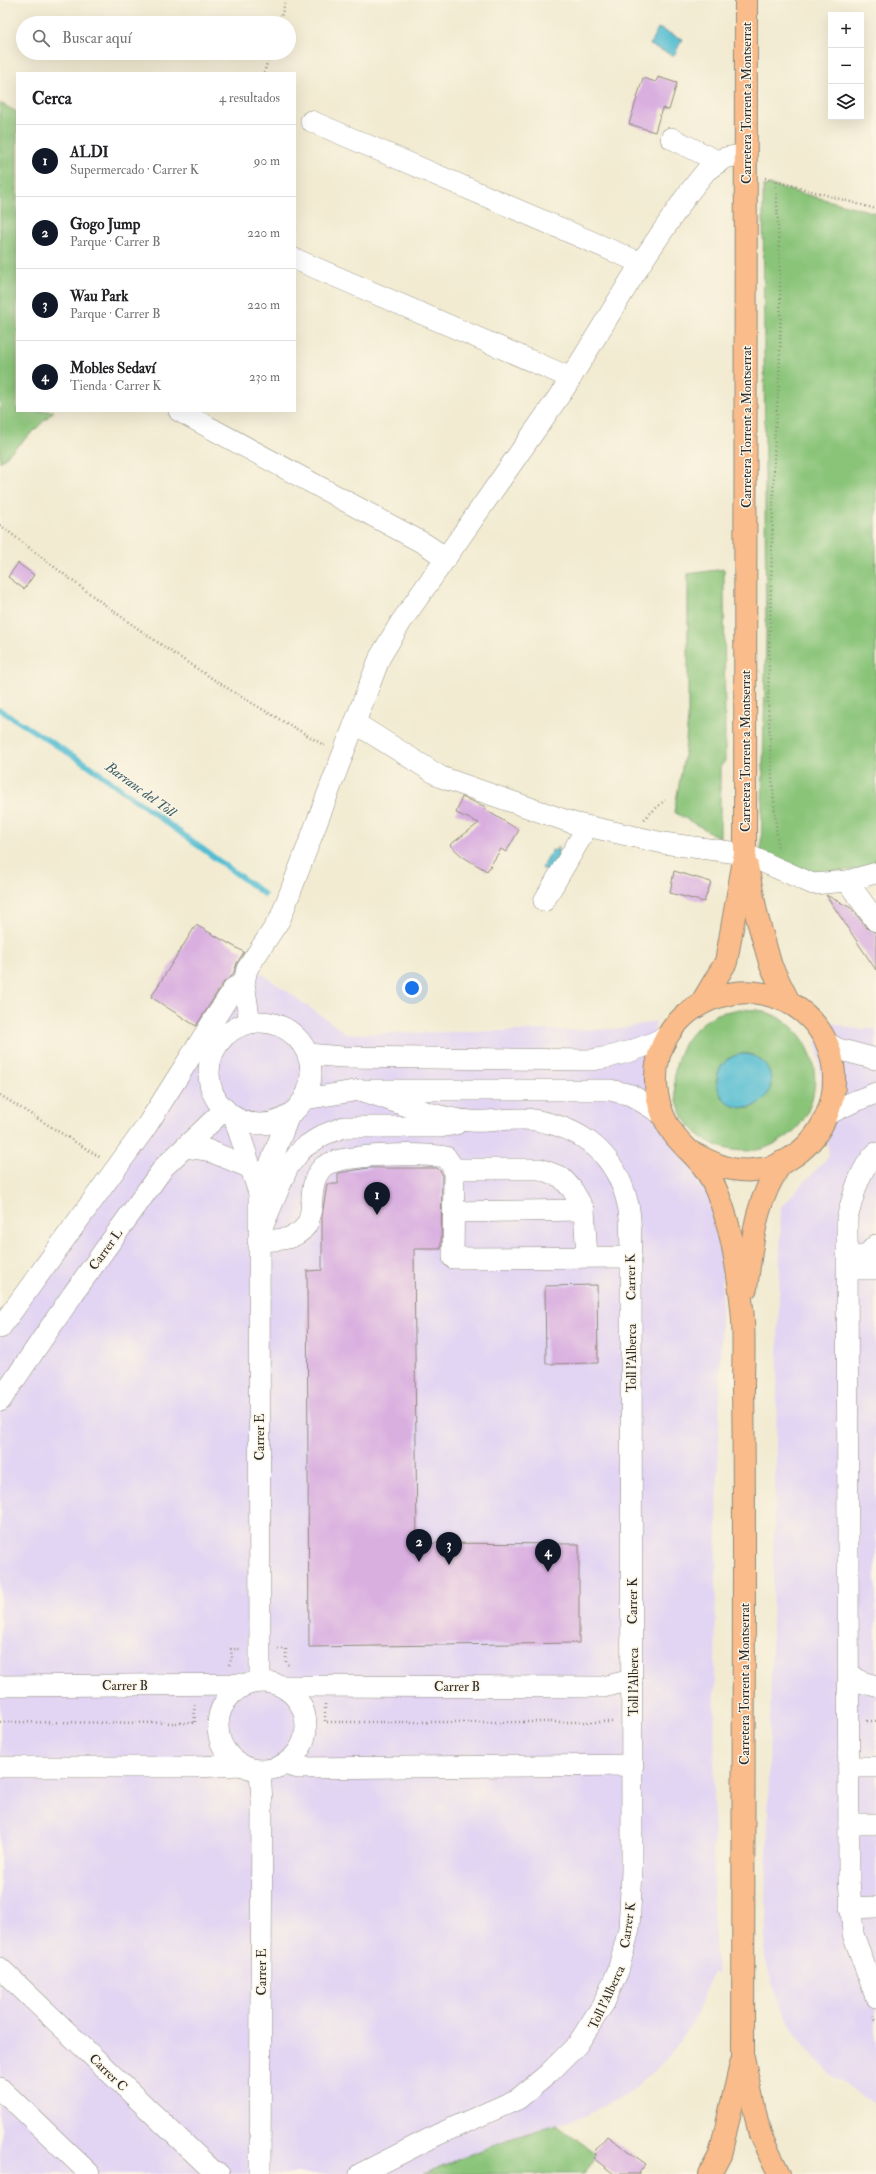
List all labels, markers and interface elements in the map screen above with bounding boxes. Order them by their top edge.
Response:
map controls [828,12,864,120]
button: + [828,12,864,48]
search box [16,16,296,60]
street label: Carretera Torrent a Montserrat [739,22,755,184]
icon: search [30,27,52,49]
text: Buscar aquí [62,29,131,48]
button: − [828,48,864,84]
button: layers [828,84,864,120]
text: Cerca [32,88,72,109]
text: 4 resultados [219,90,280,106]
text: ALDI [70,143,109,162]
text: 1 [43,153,47,169]
text: 90 m [254,153,280,169]
text: Supermercado · Carrer K [70,162,199,178]
text: Gogo Jump [70,215,140,234]
text: 2 [42,225,48,241]
text: 220 m [247,225,280,241]
text: Parque · Carrer B [70,234,160,250]
text: Wau Park [70,287,128,306]
text: 3 [43,297,48,313]
text: 220 m [247,297,280,313]
text: Parque · Carrer B [70,306,160,322]
street label: Carretera Torrent a Montserrat [739,346,755,508]
text: Mobles Sedaví [70,359,155,378]
text: 4 [41,369,49,385]
text: 230 m [249,369,280,385]
text: Tienda · Carrer K [70,378,161,394]
street label: Carretera Torrent a Montserrat [738,670,754,832]
water label: Barranc del Toll [101,758,181,822]
your location [402,978,422,998]
pin: 1 [364,1182,390,1215]
street label: Carrer L [86,1225,126,1273]
street label: Carrer K [623,1253,639,1300]
street label: Toll l'Alberca [624,1323,640,1392]
street label: Carrer E [252,1414,268,1460]
pin: 2 [406,1529,432,1562]
pin: 3 [436,1532,462,1565]
pin: 4 [535,1539,561,1572]
street label: Carrer K [625,1577,641,1624]
street label: Carretera Torrent a Montserrat [737,1603,753,1765]
street label: Toll l'Alberca [626,1647,642,1716]
street label: Carrer B [102,1678,148,1694]
street label: Carrer B [434,1679,480,1695]
street label: Carrer K [617,1900,639,1949]
street label: Carrer E [254,1949,270,1995]
street label: Toll l'Alberca [585,1962,629,2032]
street label: Carrer C [86,2051,131,2095]

